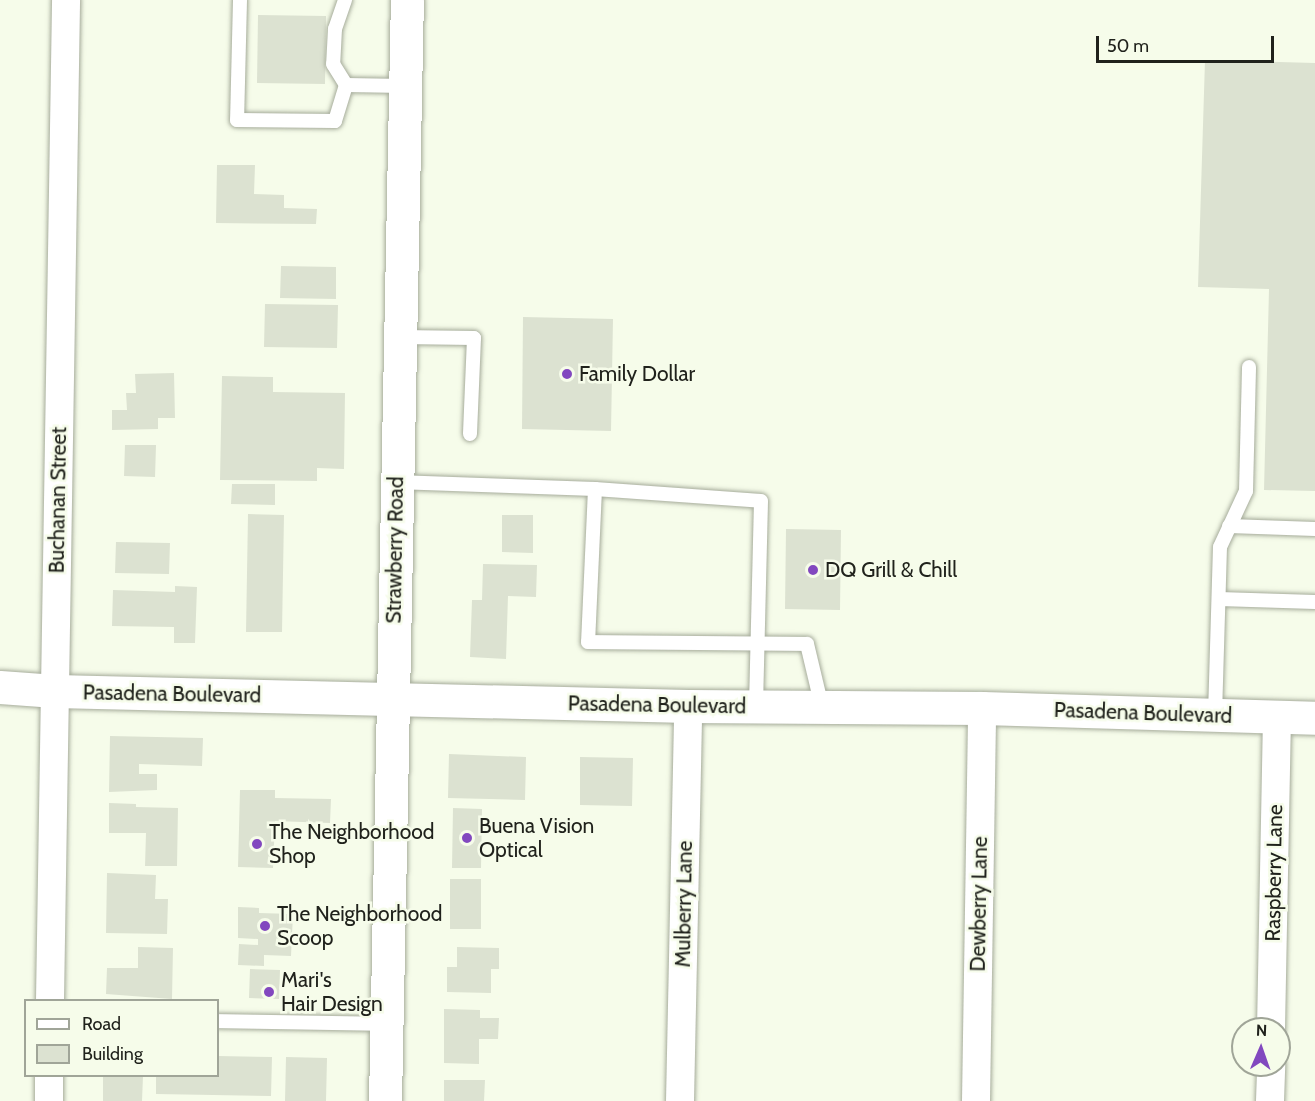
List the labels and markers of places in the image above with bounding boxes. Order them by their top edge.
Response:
place label: Family Dollar [579,361,695,387]
marker: Family Dollar [560,367,574,381]
place label: DQ Grill & Chill [825,557,957,583]
marker: DQ Grill & Chill [806,563,820,577]
place label: Buena Vision Optical [479,813,594,863]
place label: The Neighborhood Shop [269,819,434,869]
marker: Buena Vision Optical [460,831,474,845]
marker: The Neighborhood Shop [250,837,264,851]
place label: The Neighborhood Scoop [277,901,442,951]
marker: The Neighborhood Scoop [258,919,272,933]
place label: Mari's Hair Design [281,967,383,1017]
marker: Mari's Hair Design [262,985,276,999]

